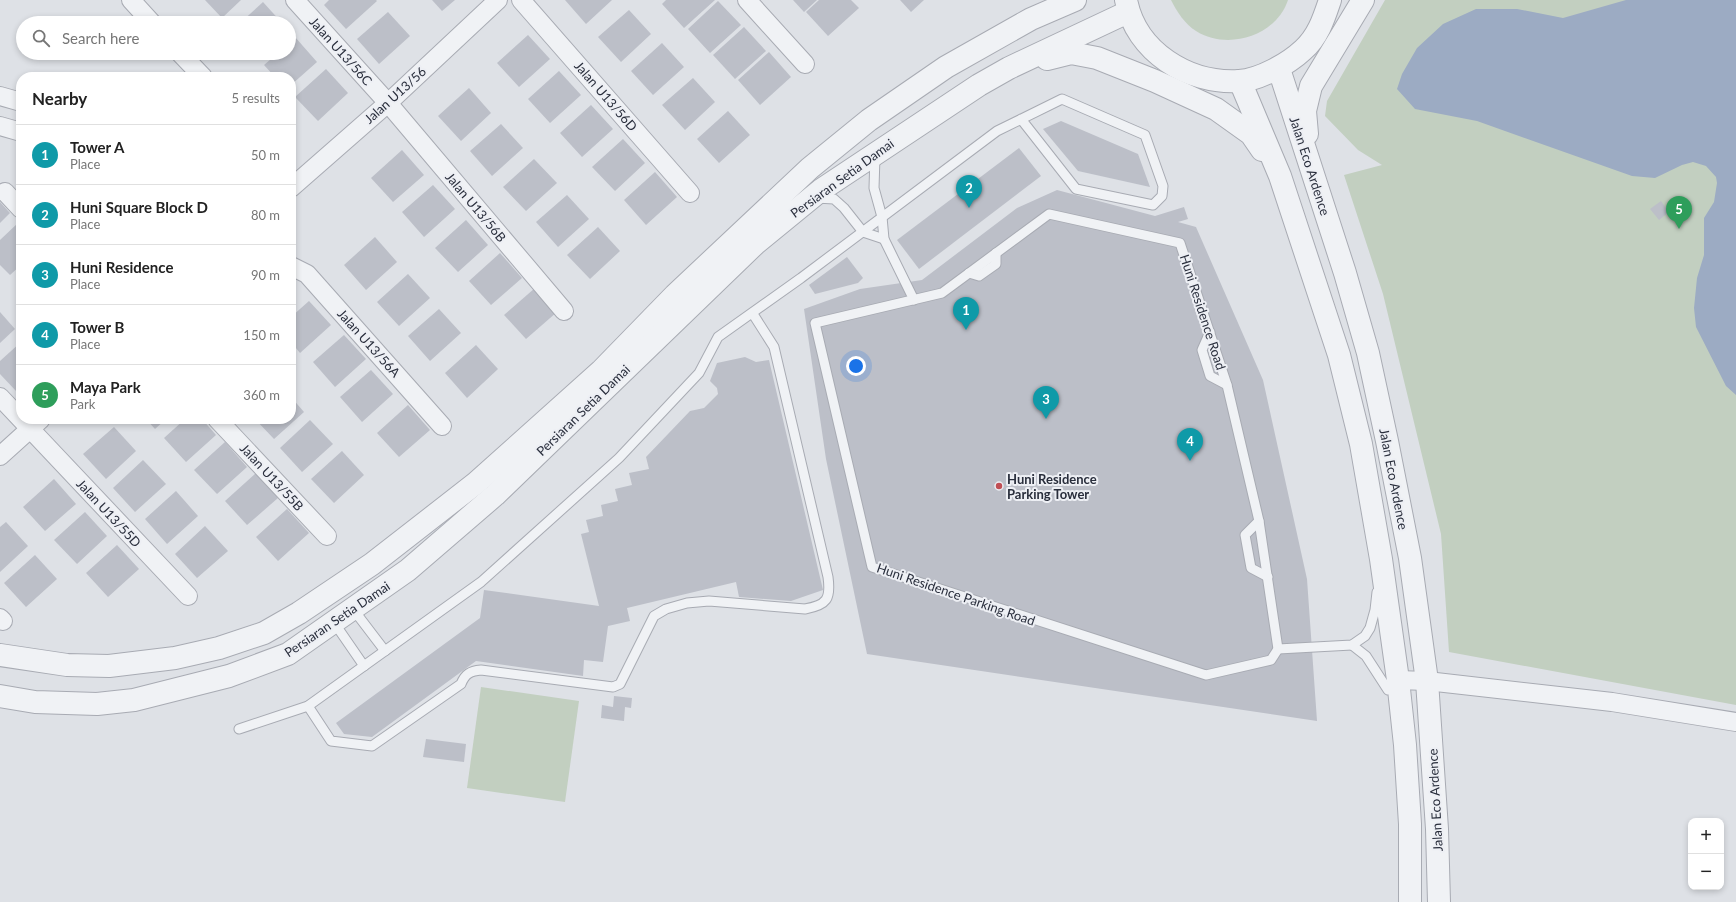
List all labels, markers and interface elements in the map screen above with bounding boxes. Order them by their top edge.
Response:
street label: Jalan U13/56C [306,14,376,89]
search box [16,16,296,60]
icon: search [30,27,52,49]
text: Search here [62,29,139,47]
street label: Jalan U13/56D [571,58,641,134]
street label: Jalan U13/56 [361,63,429,127]
text: Nearby [32,88,87,109]
text: 5 results [232,90,280,106]
street label: Jalan Eco Ardence [1286,115,1334,218]
street label: Persiaran Setia Damai [787,135,897,221]
text: Tower A [70,138,124,156]
text: 1 [41,147,49,163]
text: 50 m [251,147,280,163]
text: Place [70,156,100,172]
street label: Jalan U13/56B [442,169,510,245]
pin: 2 [956,175,982,208]
pin: 5 [1666,196,1692,229]
text: Huni Square Block D [70,198,208,216]
text: 2 [41,207,49,223]
text: 80 m [251,207,280,223]
text: Place [70,216,100,232]
street label: Huni Residence Road [1177,252,1229,372]
text: Huni Residence [70,258,173,276]
text: 3 [41,267,49,283]
text: 90 m [251,267,280,283]
text: Place [70,276,100,292]
pin: 1 [953,297,979,330]
street label: Jalan U13/56A [334,306,404,381]
text: Tower B [70,318,124,336]
text: 4 [41,327,49,343]
text: 150 m [243,327,280,343]
text: Place [70,336,100,352]
your location [846,356,866,376]
street label: Persiaran Setia Damai [533,361,633,459]
text: Maya Park [70,378,141,396]
pin: 3 [1033,386,1059,419]
text: 5 [41,387,49,403]
text: 360 m [243,387,280,403]
text: Park [70,396,95,412]
street label: Jalan Eco Ardence [1376,427,1412,531]
pin: 4 [1177,428,1203,461]
street label: Jalan U13/55B [237,440,307,514]
place label: Huni Residence Parking Tower [1007,471,1097,502]
street label: Jalan U13/55D [73,476,145,550]
marker: Huni Residence Parking Tower [994,481,1004,491]
street label: Huni Residence Parking Road [875,559,1037,629]
street label: Persiaran Setia Damai [281,578,393,660]
street label: Jalan Eco Ardence [1424,748,1446,852]
map controls [1688,818,1724,890]
button: + [1688,818,1724,854]
button: − [1688,854,1724,890]

